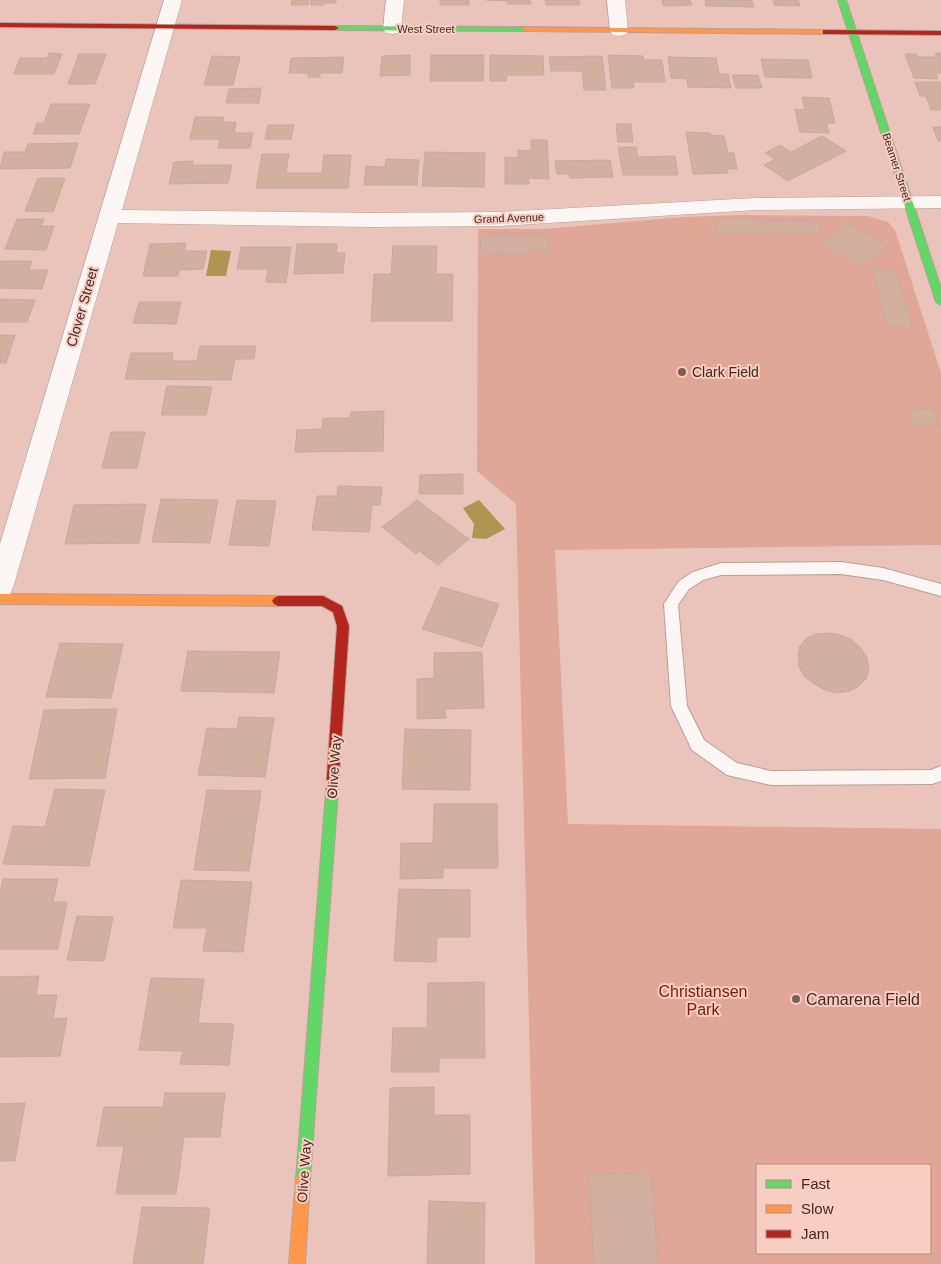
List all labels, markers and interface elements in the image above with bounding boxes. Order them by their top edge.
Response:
street label: West Street [397,23,455,35]
street label: Beamer Street [880,131,914,203]
street label: Grand Avenue [474,211,544,225]
street label: Clover Street [63,265,101,348]
place label: Clark Field [692,364,759,380]
marker: Clark Field [676,366,688,378]
street label: Olive Way [324,735,344,799]
park label: Christiansen Park [659,983,747,1018]
place label: Camarena Field [806,991,920,1008]
marker: Camarena Field [790,993,802,1005]
street label: Olive Way [294,1139,314,1203]
legend [756,1164,931,1254]
text: Fast [801,1175,831,1192]
text: Slow [801,1200,834,1217]
text: Jam [801,1225,829,1242]

